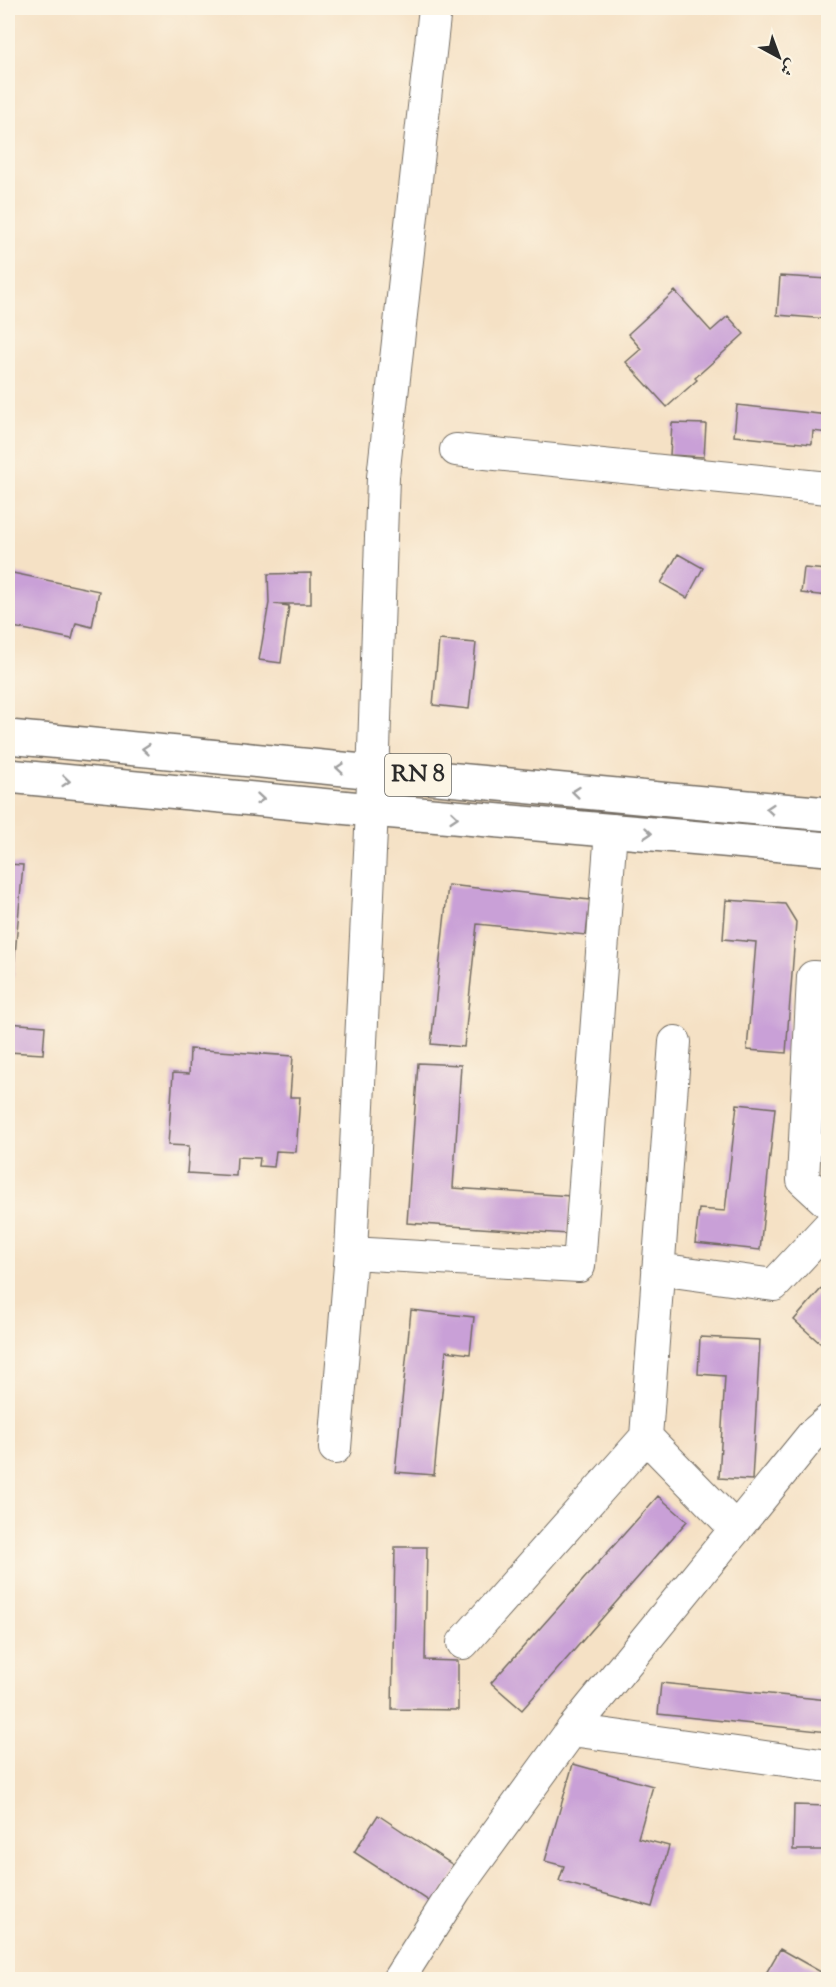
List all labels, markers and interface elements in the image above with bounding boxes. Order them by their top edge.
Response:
north arrow [749,27,809,87]
text: ش [774,53,801,80]
one-way arrow [141,743,151,756]
road number: RN 8 [385,754,451,796]
one-way arrow [336,762,345,775]
one-way arrow [61,774,70,787]
one-way arrow [571,786,580,799]
one-way arrow [255,792,264,805]
one-way arrow [766,803,775,816]
one-way arrow [450,810,459,823]
one-way arrow [644,827,653,840]

